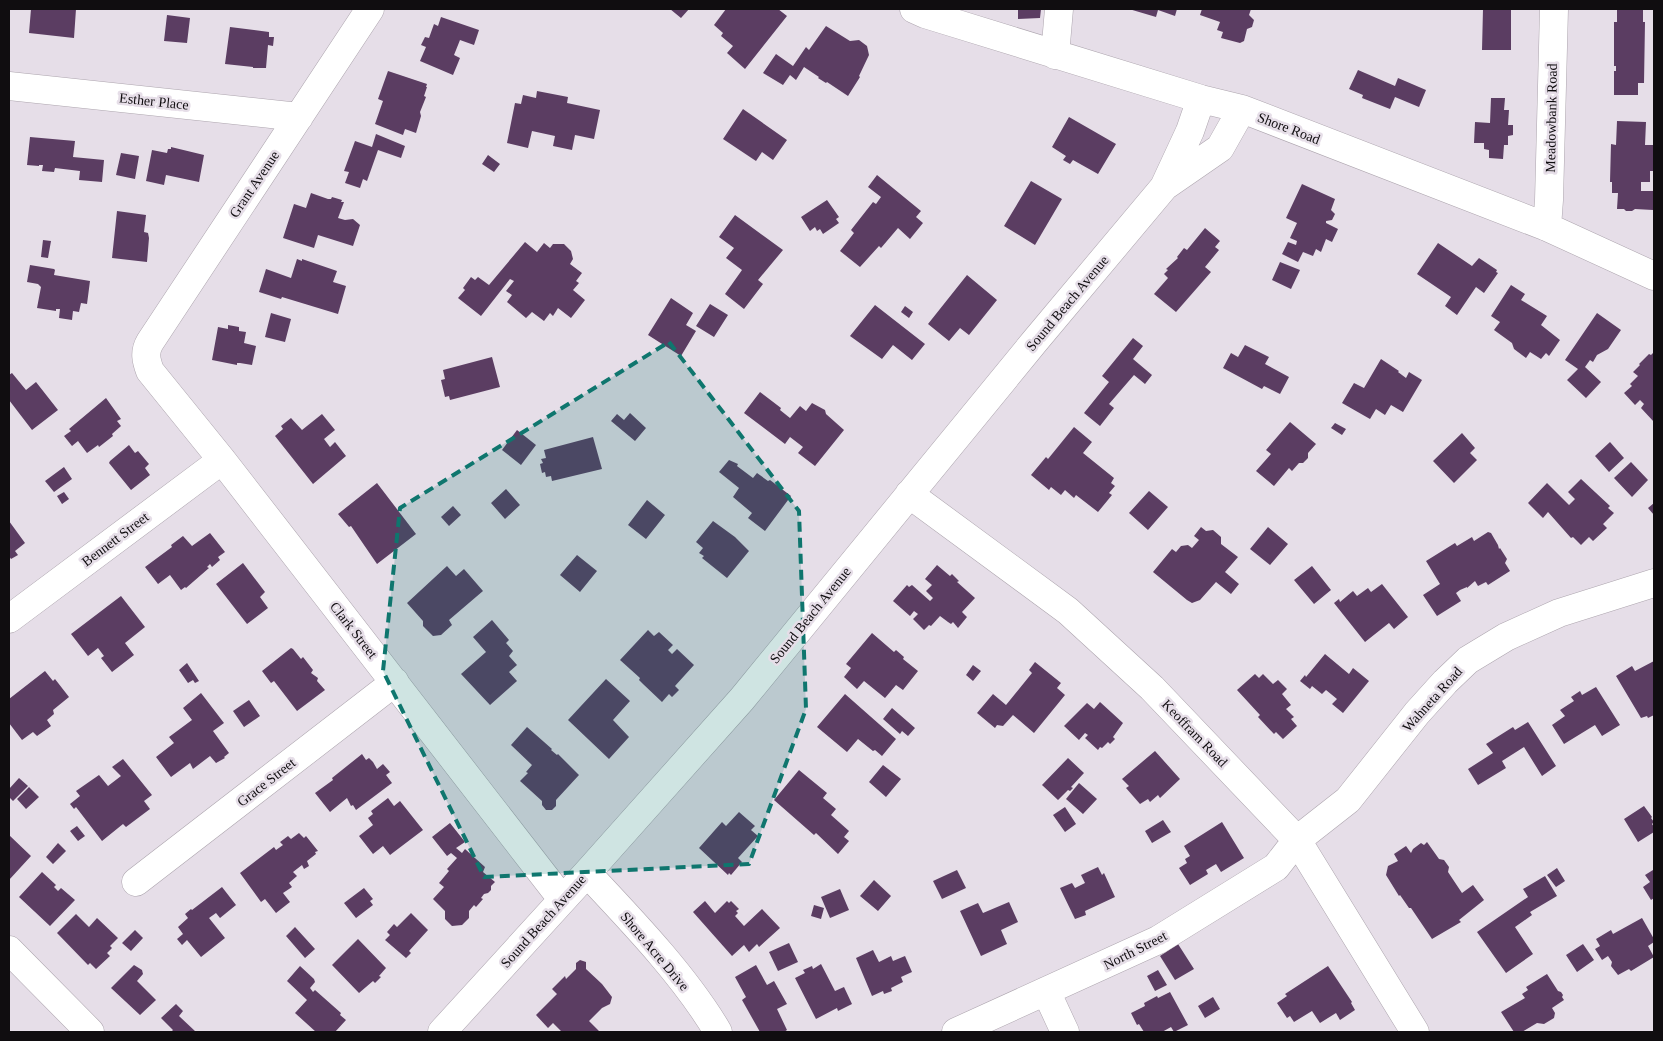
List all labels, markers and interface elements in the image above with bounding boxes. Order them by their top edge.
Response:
street label: Meadowbank Road [1543,63,1560,173]
street label: Esther Place [119,90,189,113]
street label: Shore Road [1255,110,1322,147]
street label: Grant Avenue [227,148,282,220]
street label: Sound Beach Avenue [1023,253,1112,354]
street label: Bennett Street [79,509,152,569]
street label: Sound Beach Avenue [767,564,854,666]
street label: Clark Street [327,599,380,662]
street label: Wahneta Road [1399,664,1465,735]
street label: Keoffram Road [1159,697,1230,770]
street label: Grace Street [234,755,298,810]
street label: Sound Beach Avenue [498,872,589,971]
street label: Shore Acre Drive [617,909,692,994]
street label: North Street [1101,928,1169,973]

